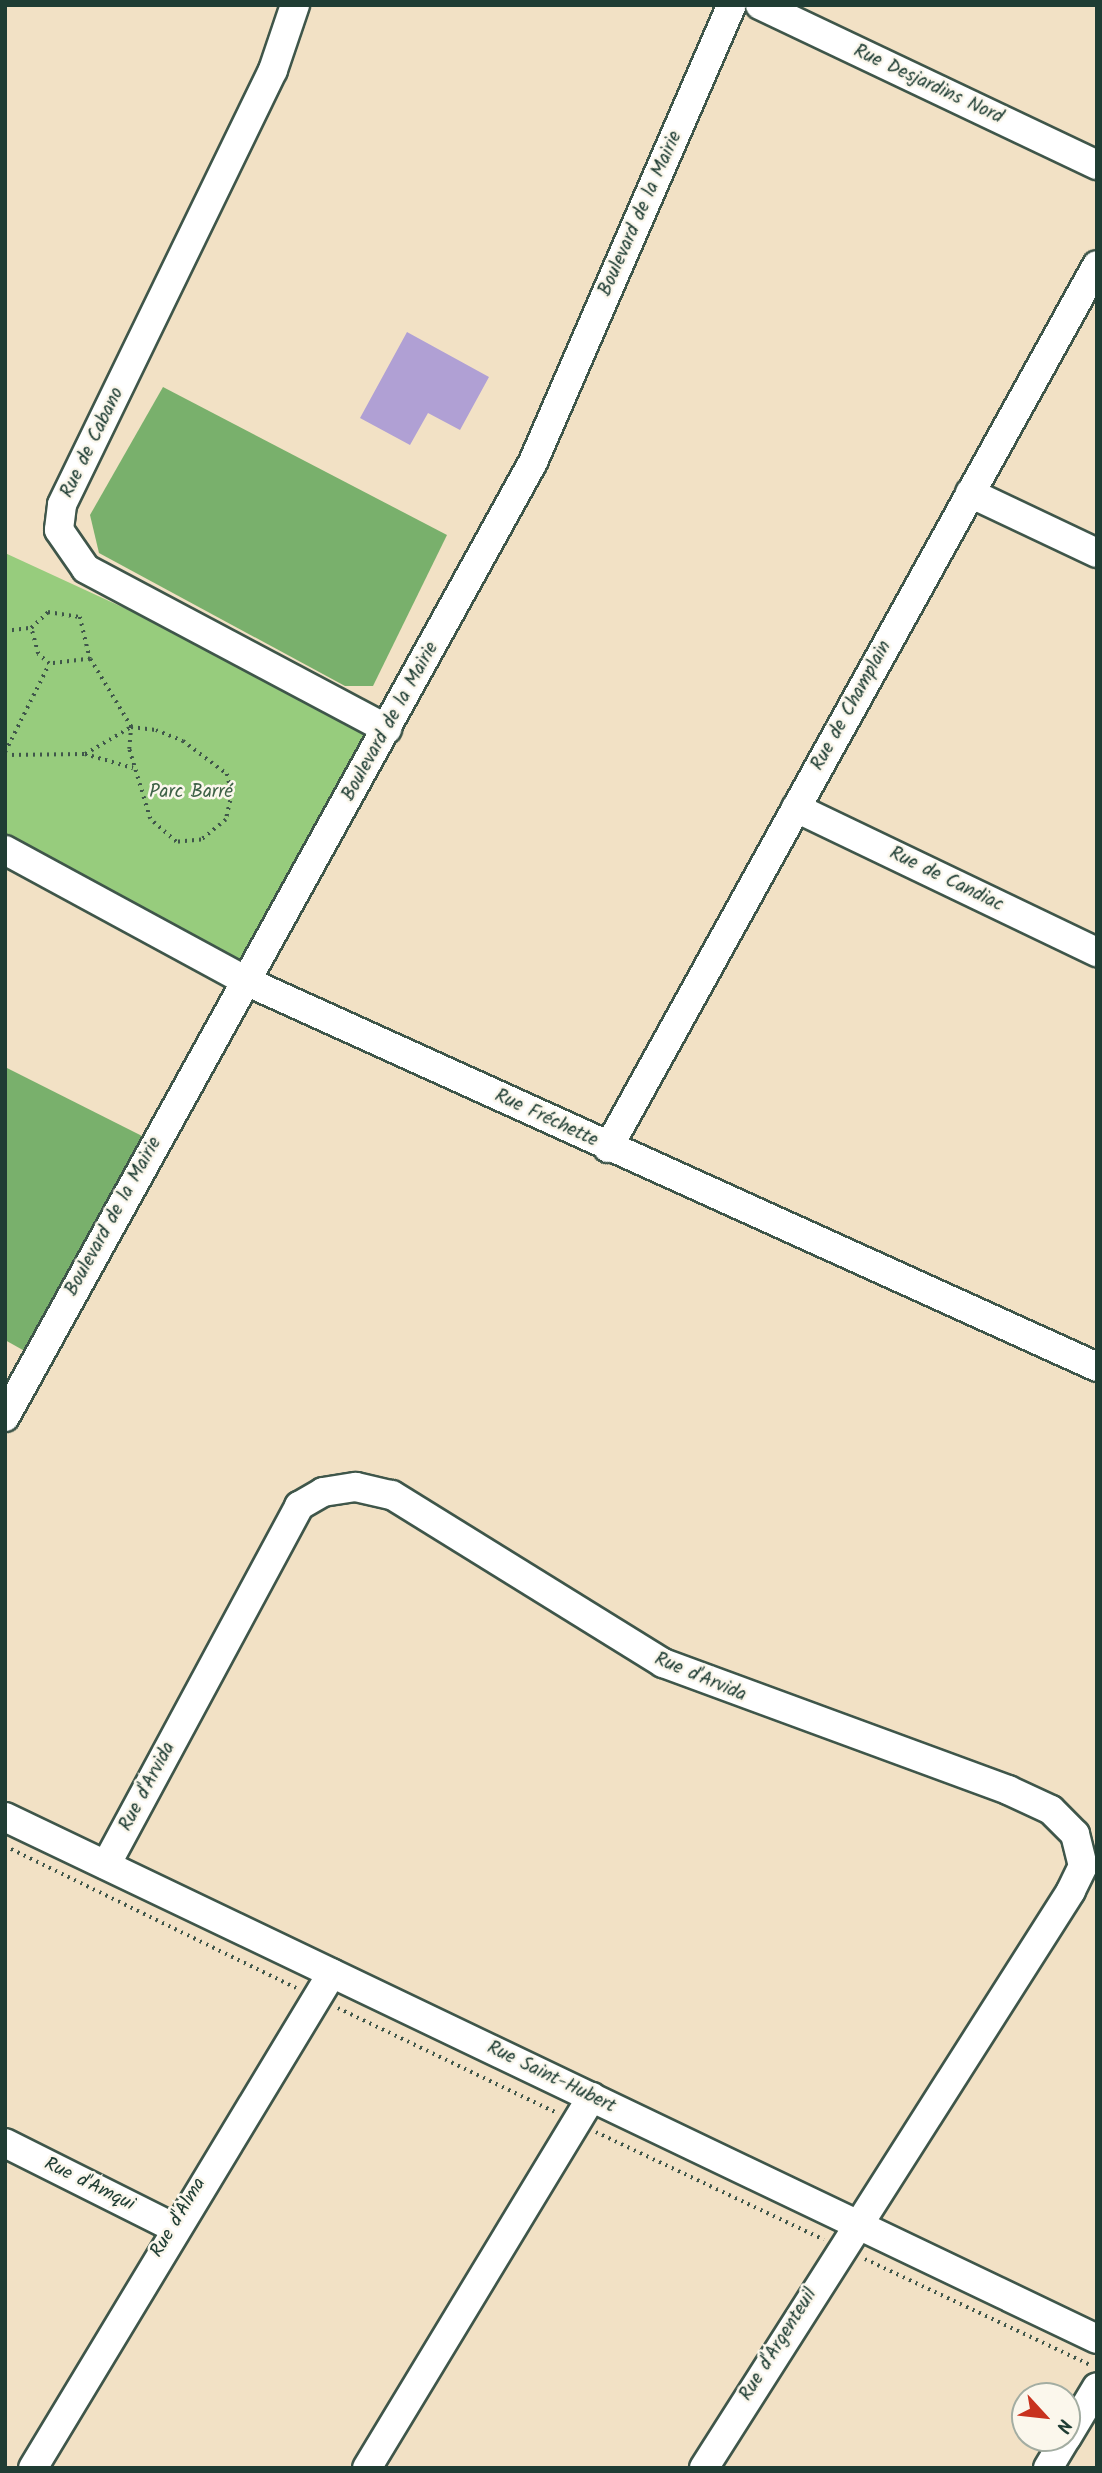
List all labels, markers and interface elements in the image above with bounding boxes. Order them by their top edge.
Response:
street label: Rue Desjardins Nord [850,40,1006,130]
street label: Boulevard de la Mairie [594,128,688,300]
street label: Rue de Cabano [56,384,130,502]
street label: Rue de Champlain [807,637,897,775]
street label: Boulevard de la Mairie [338,639,444,805]
park label: Parc Barré [149,782,233,804]
street label: Rue de Candiac [885,843,1007,917]
street label: Rue Fréchette [491,1085,601,1153]
street label: Boulevard de la Mairie [61,1134,167,1300]
street label: Rue d'Arvida [651,1648,749,1708]
street label: Rue d'Arvida [115,1739,181,1835]
street label: Rue Saint-Hubert [483,2037,619,2119]
street label: Rue d'Amqui [40,2153,138,2217]
street label: Rue d'Alma [146,2174,212,2262]
street label: Rue d'Argenteuil [735,2285,823,2405]
north arrow [1011,2382,1081,2452]
text: N [1047,2413,1079,2438]

